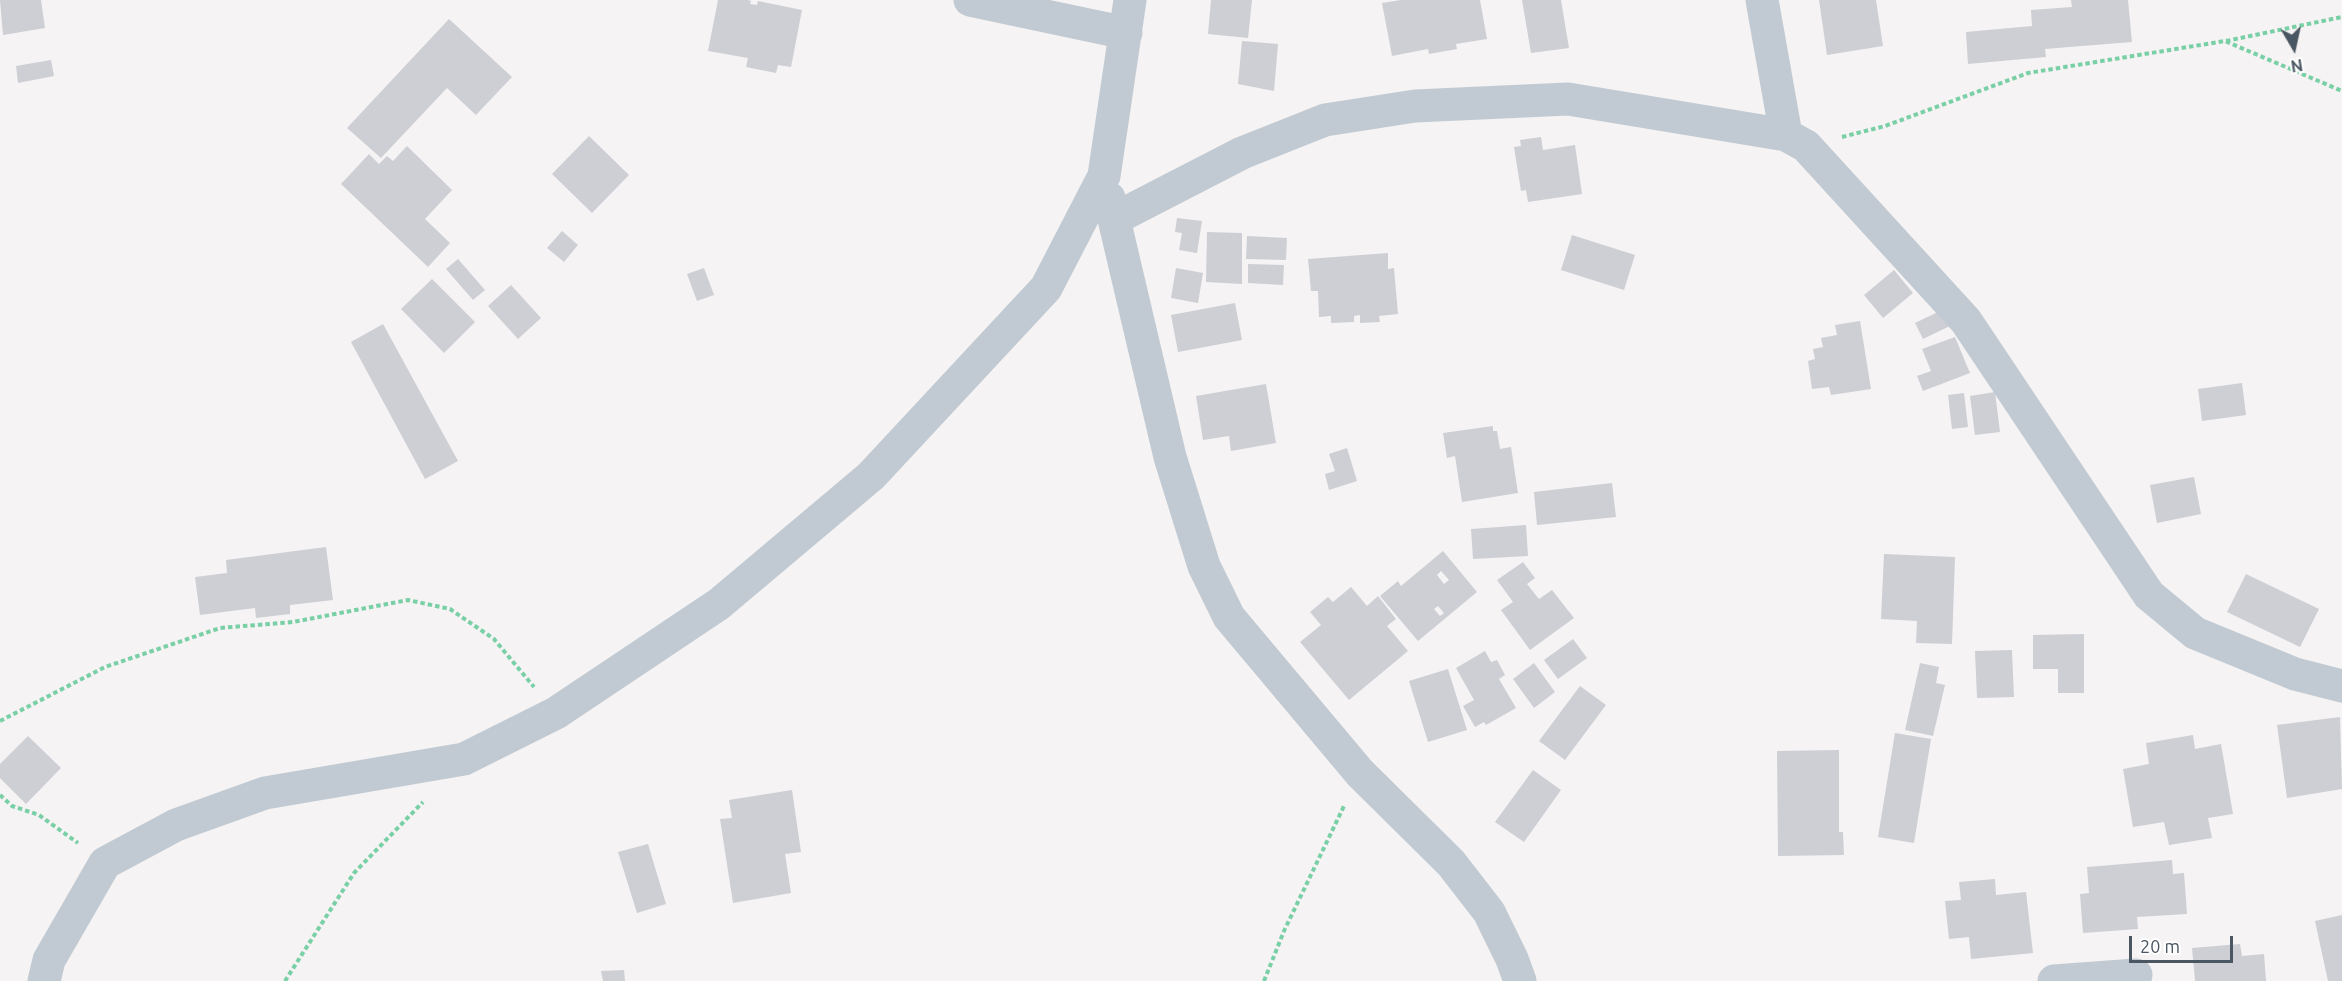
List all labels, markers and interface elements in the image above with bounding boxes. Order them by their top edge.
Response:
north arrow [2264,18,2324,78]
text: N [2290,56,2304,76]
scale bar [2132,924,2236,962]
text: 20 m [2140,936,2180,956]

